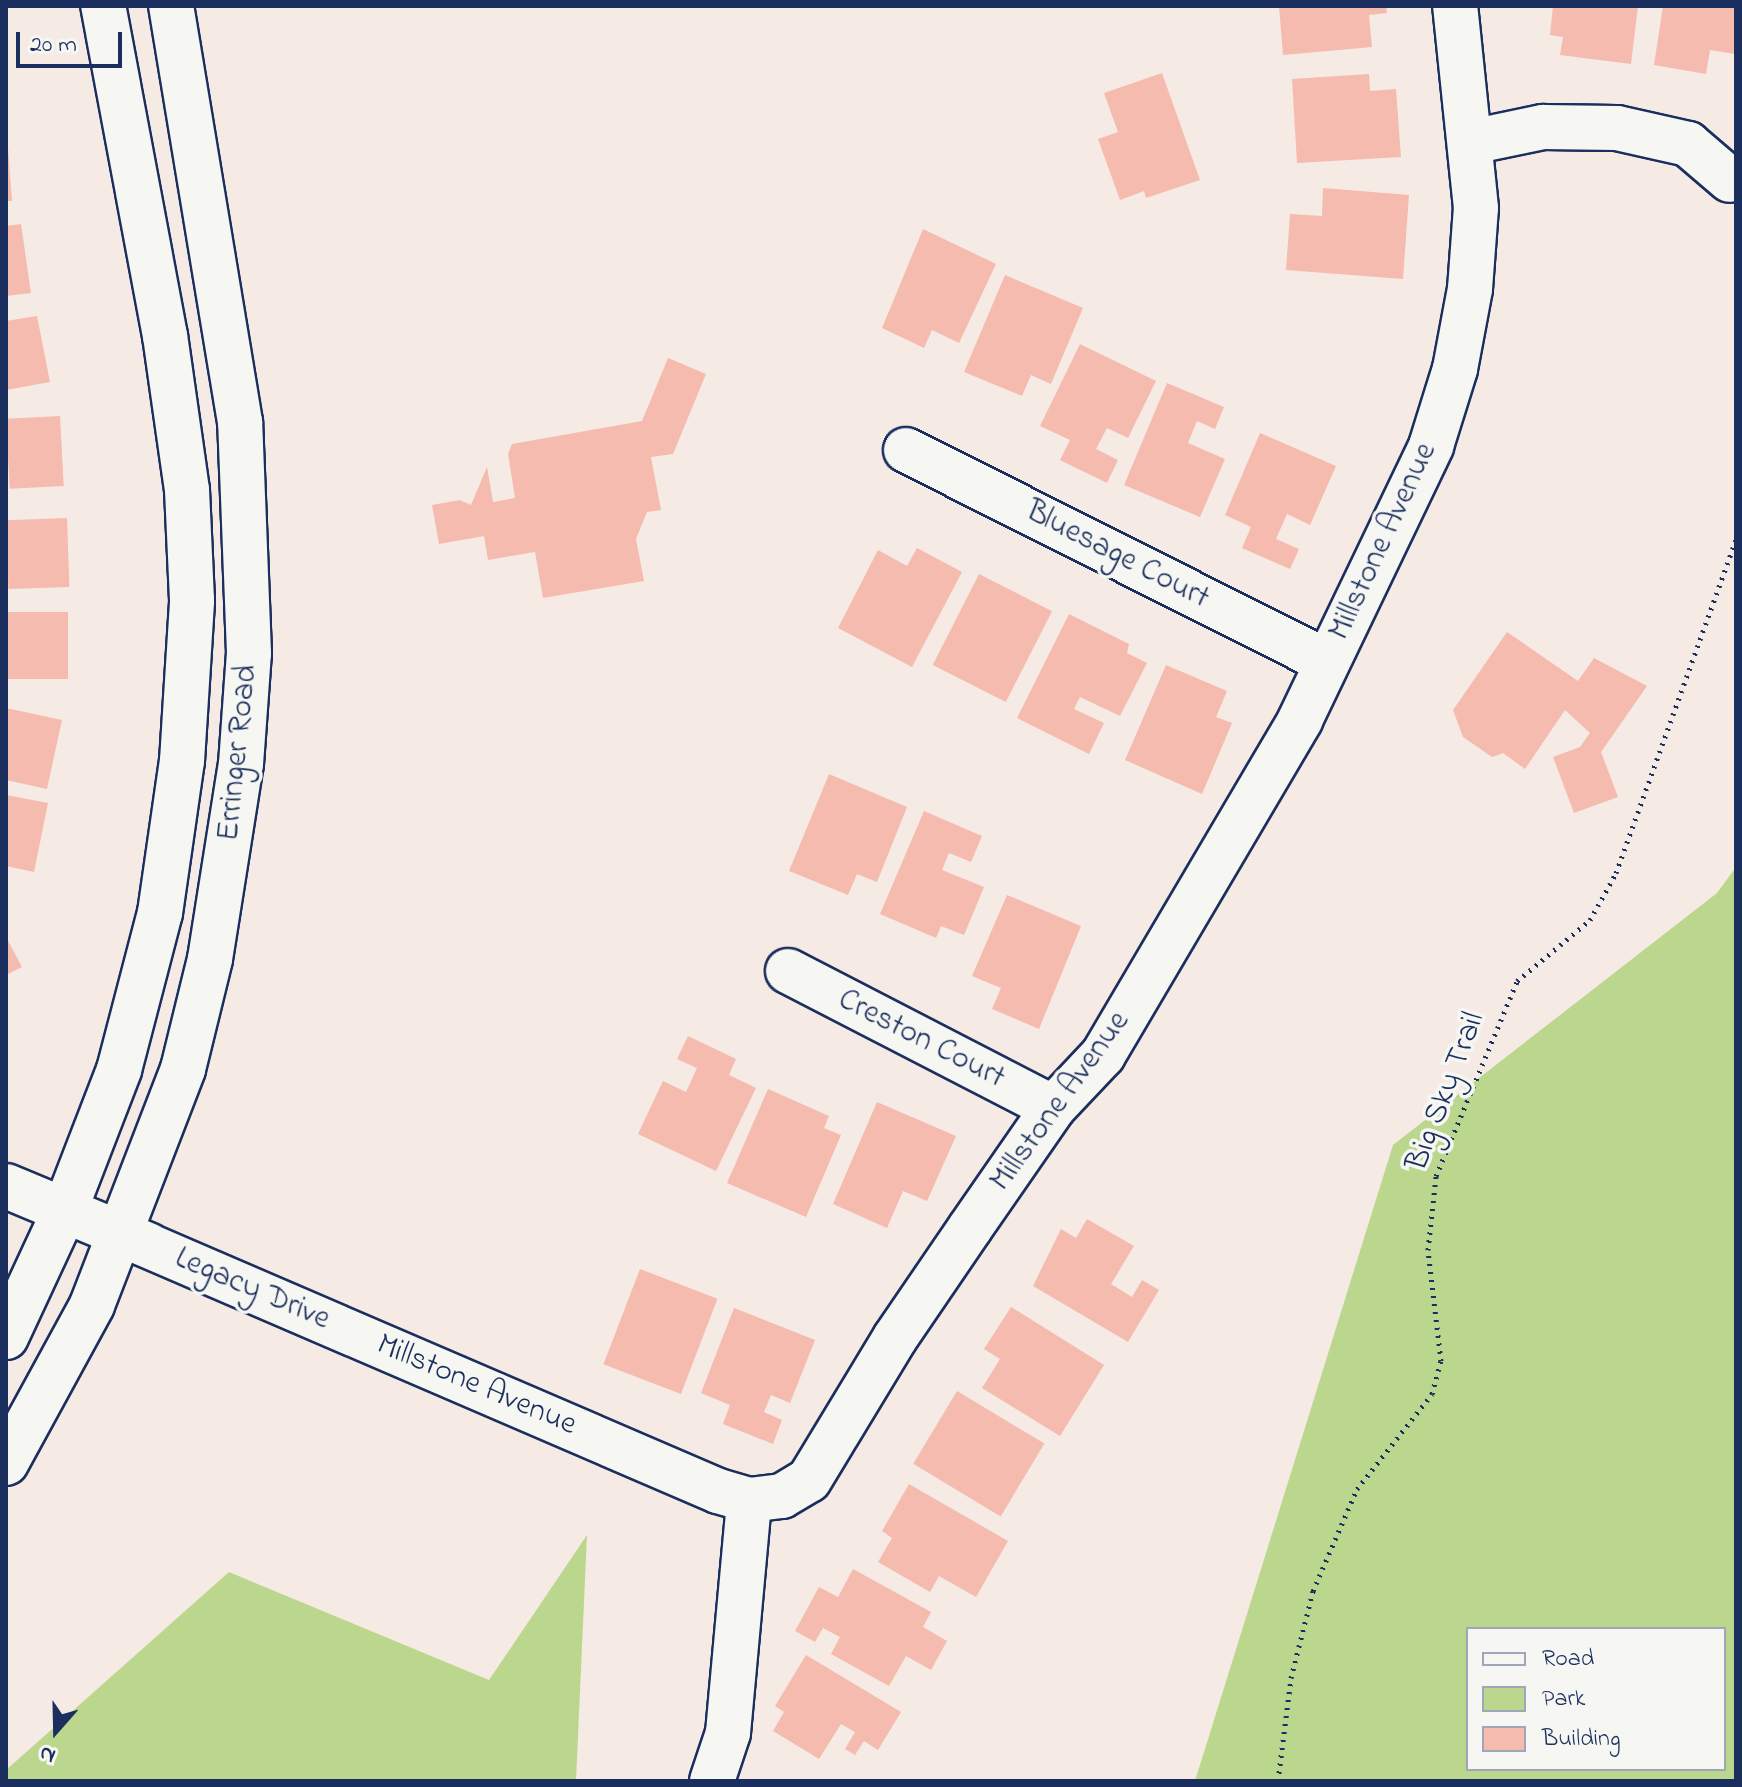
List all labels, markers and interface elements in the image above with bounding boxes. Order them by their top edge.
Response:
scale bar [20,16,126,66]
text: 20 m [30,28,77,63]
street label: Millstone Avenue [1322,437,1446,647]
street label: Bluesage Court [1019,493,1215,619]
street label: Erringer Road [211,663,267,843]
street label: Creston Court [831,981,1011,1099]
street label: Millstone Avenue [983,1004,1139,1200]
street label: Big Sky Trail [1399,1007,1495,1177]
street label: Legacy Drive [169,1240,335,1340]
street label: Millstone Avenue [370,1327,582,1445]
legend [1466,1627,1726,1771]
text: Road [1542,1642,1594,1677]
text: Park [1542,1682,1585,1717]
north arrow [16,1691,96,1771]
text: Building [1542,1722,1621,1757]
text: N [35,1736,60,1771]

